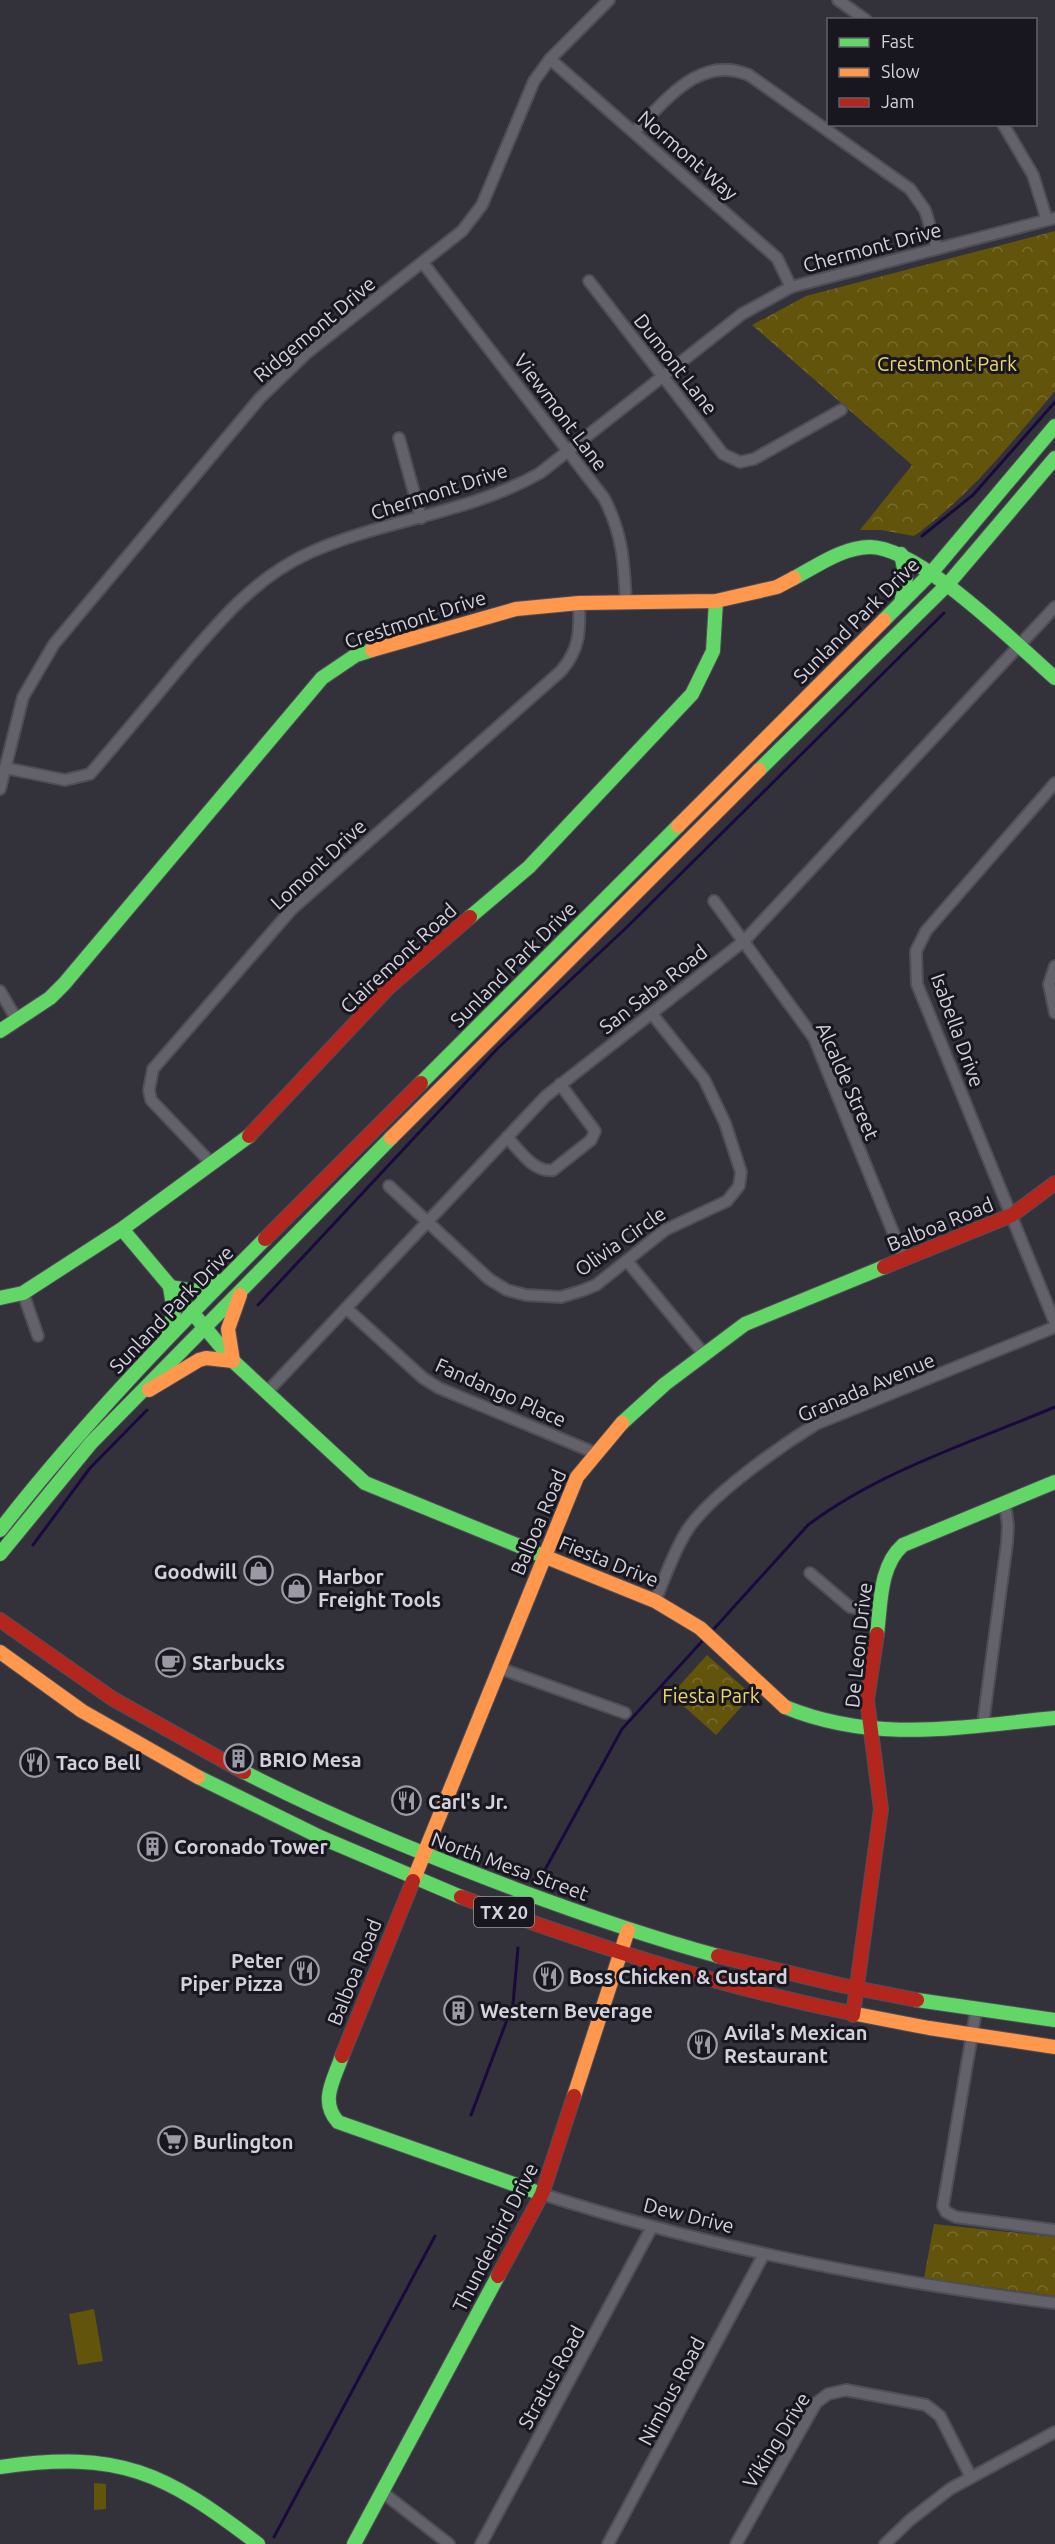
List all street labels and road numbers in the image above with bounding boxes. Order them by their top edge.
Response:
street label: Normont Way [634,106,743,205]
street label: Chermont Drive [800,217,944,277]
street label: Ridgemont Drive [249,271,379,387]
street label: Dumont Lane [630,309,722,419]
street label: Viewmont Lane [510,349,612,475]
street label: Chermont Drive [368,458,510,524]
street label: Sunland Park Drive [788,552,924,688]
street label: Crestmont Drive [341,585,489,653]
street label: Lomont Drive [266,814,370,914]
street label: Sunland Park Drive [445,896,581,1032]
street label: Clairemont Road [335,898,461,1018]
street label: San Saba Road [595,940,711,1038]
street label: Isabella Drive [927,970,989,1090]
street label: Alcalde Street [812,1019,884,1143]
street label: Balboa Road [883,1192,997,1256]
street label: Olivia Circle [570,1201,670,1281]
street label: Sunland Park Drive [104,1241,238,1377]
street label: Granada Avenue [794,1348,938,1426]
street label: Fandango Place [432,1353,570,1431]
street label: Balboa Road [505,1466,571,1578]
street label: Fiesta Drive [556,1531,662,1591]
street label: De Leon Drive [840,1581,876,1709]
street label: North Mesa Street [428,1827,592,1905]
road number: TX 20 [474,1897,534,1927]
street label: Balboa Road [322,1915,386,2029]
street label: Thunderbird Drive [448,2159,542,2315]
street label: Dew Drive [641,2193,737,2237]
street label: Stratus Road [513,2321,589,2433]
street label: Nimbus Road [633,2333,709,2449]
street label: Viking Drive [738,2388,814,2492]

